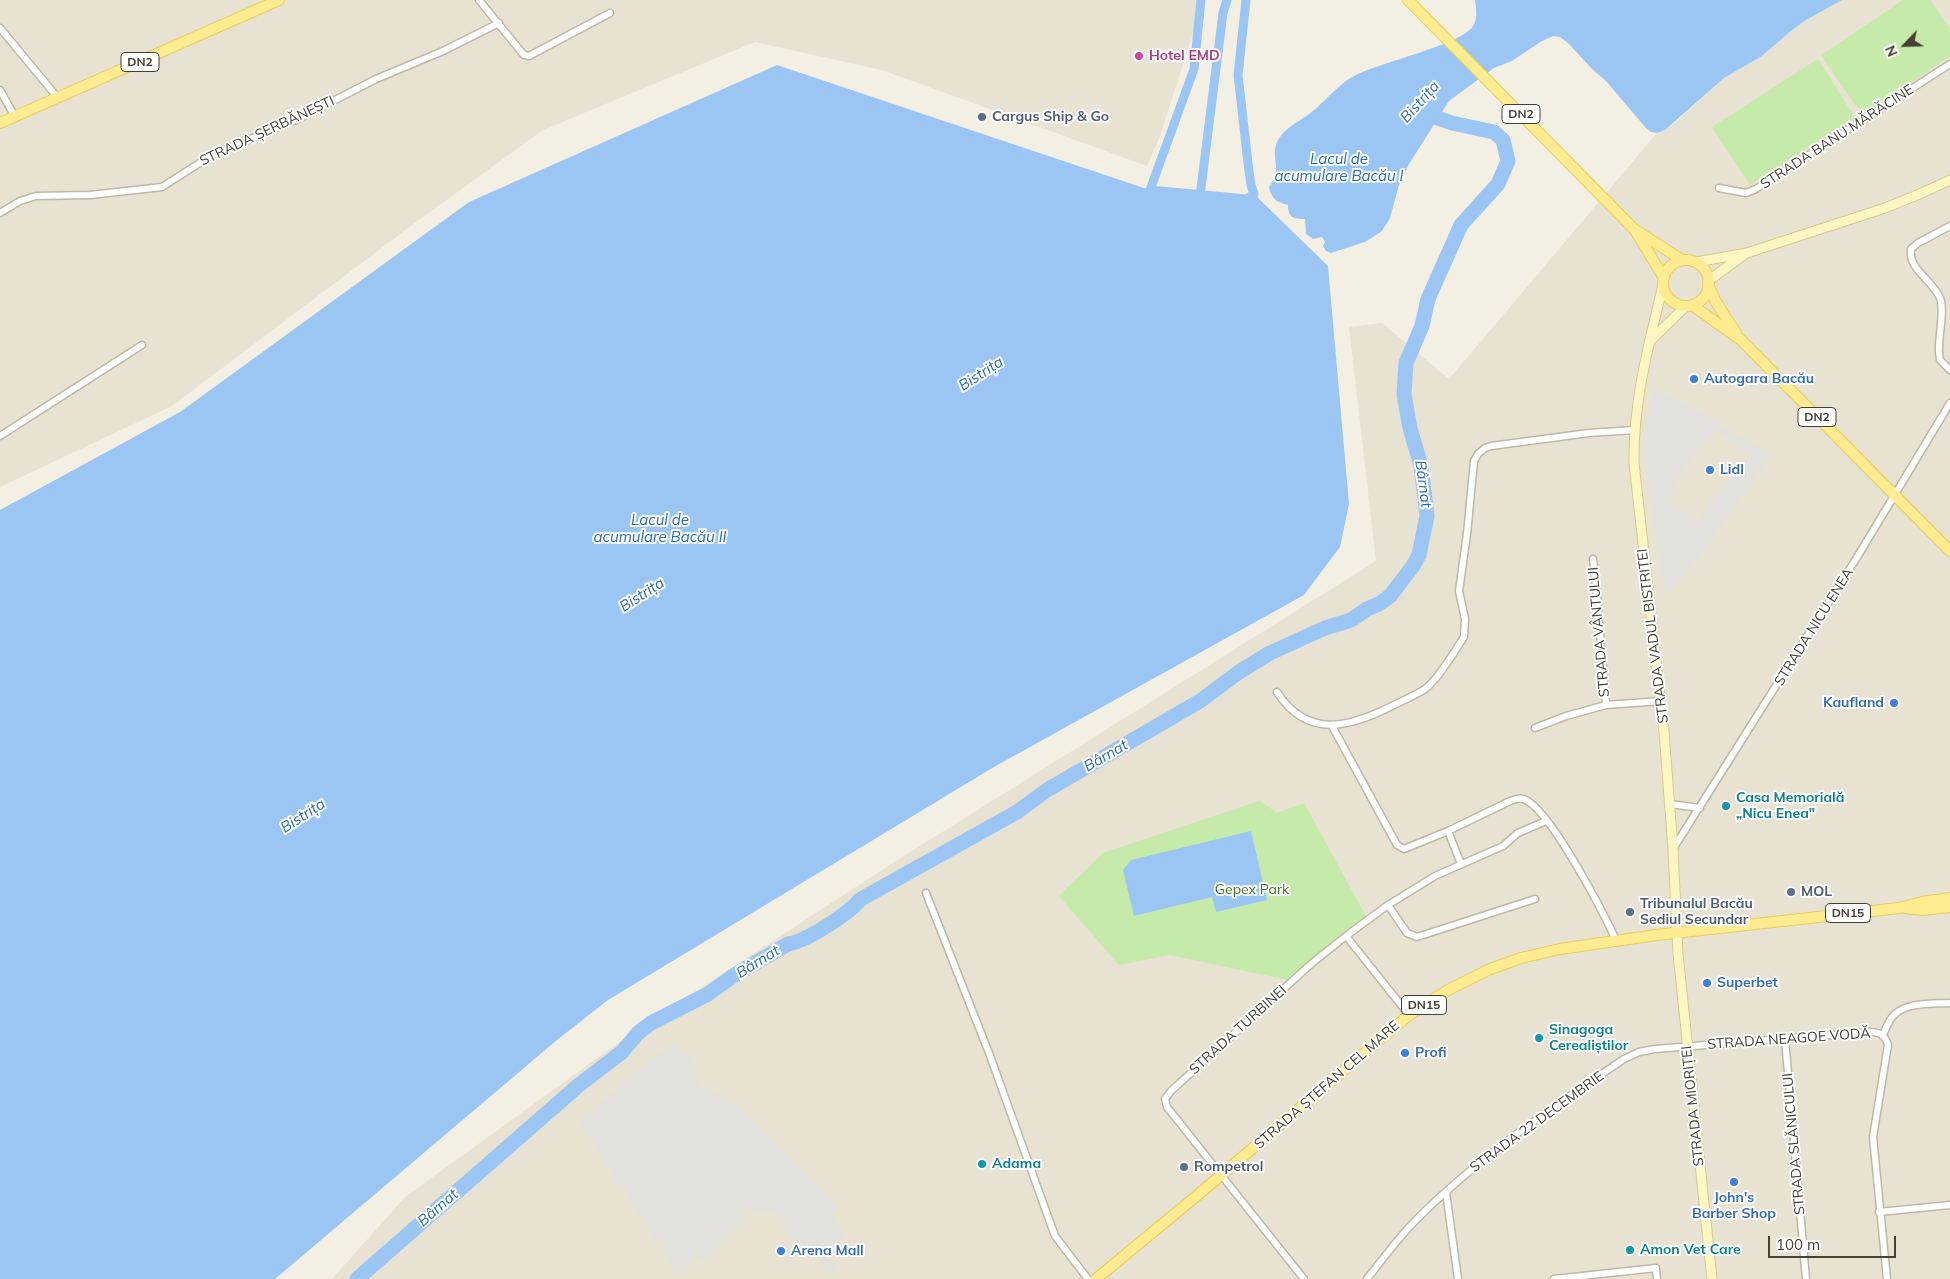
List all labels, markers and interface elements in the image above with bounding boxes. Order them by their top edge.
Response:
north arrow [1880,20,1930,70]
text: N [1881,43,1902,60]
place label: Hotel EMD [1149,48,1220,64]
marker: Hotel EMD [1133,50,1145,62]
road number: DN2 [121,52,159,72]
water label: Bistrița [1397,78,1443,126]
street label: STRADA BANU MĂRĂCINE [1757,81,1917,193]
street label: STRADA ȘERBĂNEȘTI [197,92,337,170]
road number: DN2 [1502,105,1540,124]
place label: Cargus Ship & Go [992,109,1109,125]
marker: Cargus Ship & Go [976,111,988,123]
water label: Lacul de acumulare Bacău I [1275,150,1403,185]
water label: Bistrița [955,353,1007,395]
place label: Autogara Bacău [1704,371,1814,387]
marker: Autogara Bacău [1688,373,1700,385]
road number: DN2 [1798,408,1836,427]
water label: Bârnat [1411,459,1435,509]
place label: Lidl [1720,462,1744,478]
marker: Lidl [1704,464,1716,476]
water label: Lacul de acumulare Bacău II [594,511,726,546]
street label: STRADA VADUL BISTRIȚEI [1634,548,1672,724]
street label: STRADA NICU ENEA [1771,565,1857,689]
street label: STRADA VÂNTULUI [1585,566,1613,698]
water label: Bistrița [616,574,668,616]
place label: Kaufland [1823,695,1884,711]
marker: Kaufland [1888,697,1900,709]
water label: Bârnat [1081,736,1131,776]
place label: Casa Memorială „Nicu Enea" [1736,790,1844,822]
water label: Bistrița [277,795,329,837]
marker: Casa Memorială „Nicu Enea" [1720,800,1732,812]
park label: Gepex Park [1215,882,1289,898]
place label: MOL [1801,884,1832,900]
marker: MOL [1785,886,1797,898]
place label: Tribunalul Bacău Sediul Secundar [1640,896,1753,929]
road number: DN15 [1826,904,1870,922]
marker: Tribunalul Bacău Sediul Secundar [1624,906,1636,918]
water label: Bârnat [733,942,783,982]
place label: Superbet [1717,975,1778,991]
marker: Superbet [1701,977,1713,989]
street label: STRADA TURBINEI [1186,982,1290,1078]
road number: DN15 [1402,996,1446,1014]
street label: STRADA ȘTEFAN CEL MARE [1251,1017,1403,1153]
place label: Sinagoga Cerealiștilor [1549,1022,1628,1054]
street label: STRADA NEAGOE VODĂ [1707,1025,1871,1053]
marker: Sinagoga Cerealiștilor [1533,1032,1545,1044]
place label: Profi [1415,1045,1447,1061]
street label: STRADA MIORIȚEI [1678,1045,1708,1167]
marker: Profi [1399,1047,1411,1059]
street label: STRADA 22 DECEMBRIE [1467,1068,1607,1176]
street label: STRADA SLĂNICULUI [1779,1072,1809,1216]
place label: Adama [992,1156,1041,1172]
marker: Adama [976,1158,988,1170]
place label: Rompetrol [1194,1159,1263,1175]
marker: Rompetrol [1178,1161,1190,1173]
marker: John's Barber Shop [1728,1176,1740,1188]
water label: Bârnat [414,1186,462,1230]
place label: John's Barber Shop [1692,1190,1776,1222]
scale bar [1770,1226,1898,1258]
text: 100 m [1776,1235,1820,1254]
place label: Amon Vet Care [1640,1242,1741,1258]
place label: Arena Mall [791,1243,864,1259]
marker: Amon Vet Care [1624,1244,1636,1256]
marker: Arena Mall [775,1245,787,1257]

